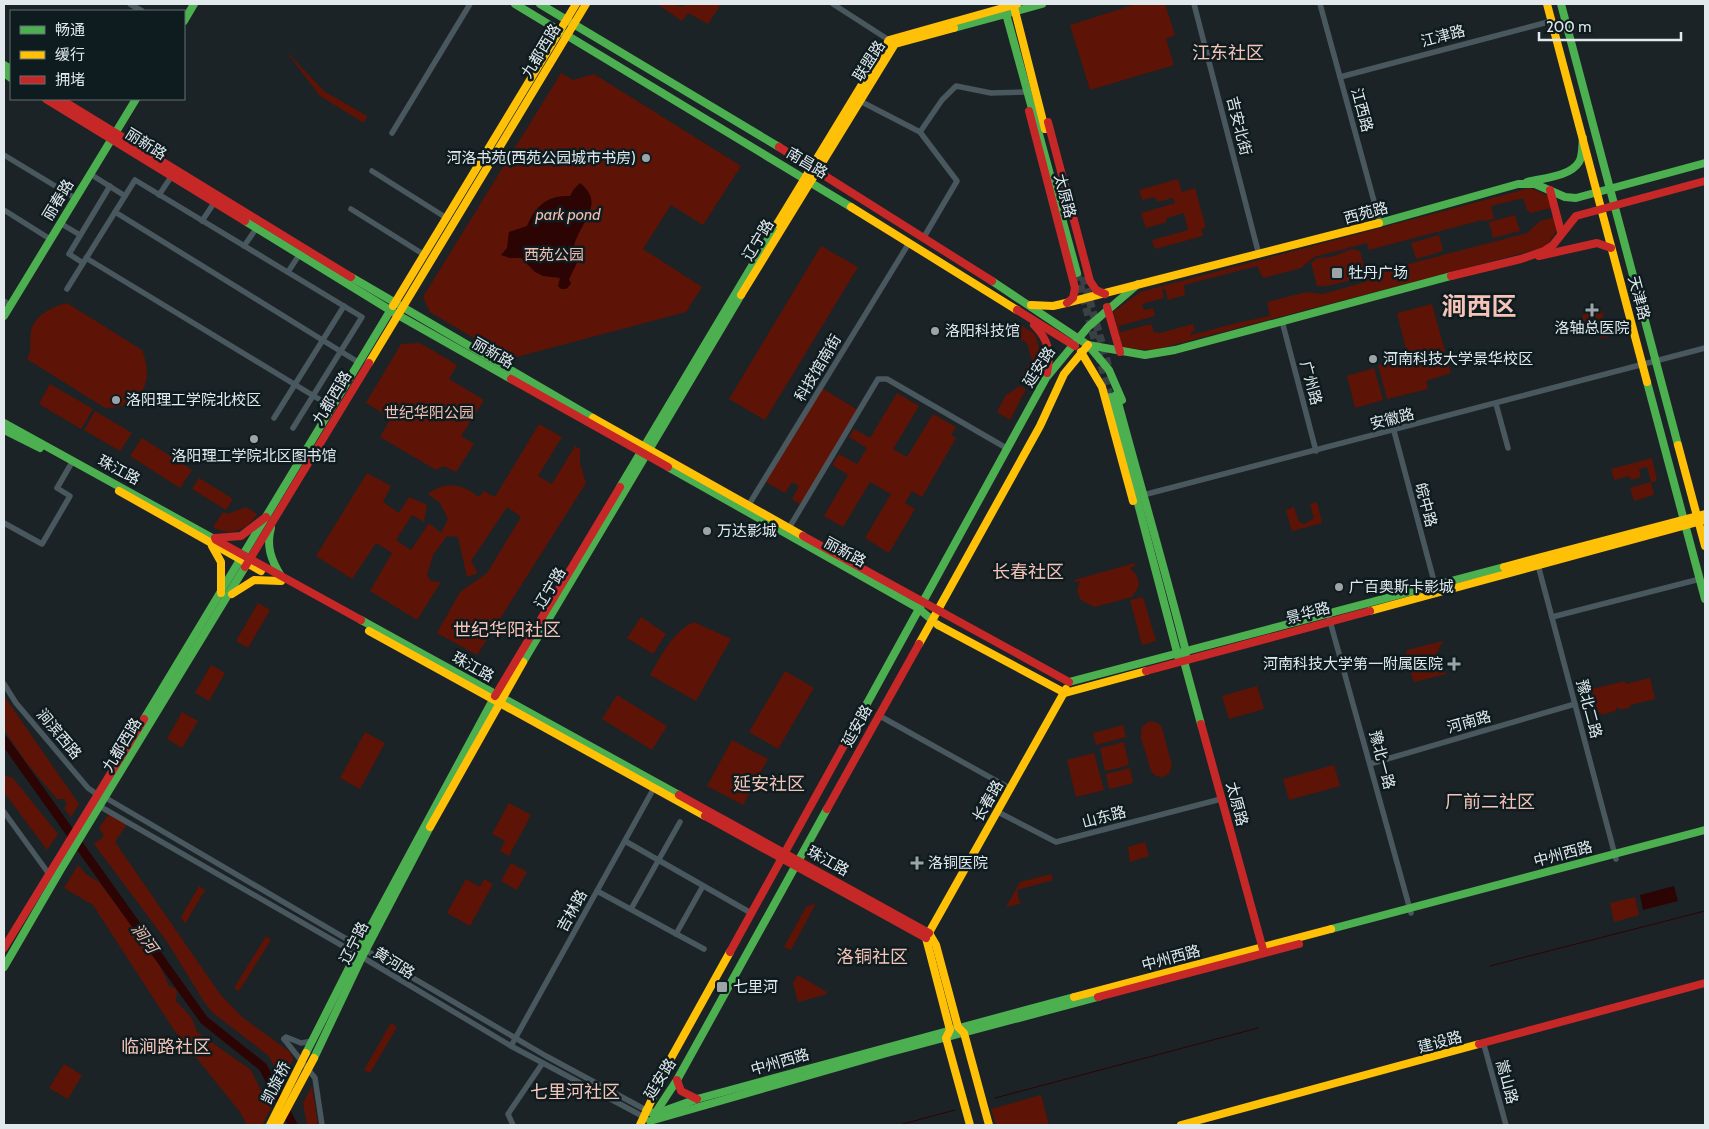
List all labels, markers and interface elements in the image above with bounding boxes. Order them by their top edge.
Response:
legend [10,10,185,100]
scale bar [1539,10,1682,42]
text: 200 m [1546,18,1591,36]
text: 畅通 [55,21,85,39]
street label: 九都西路 [518,21,564,81]
street label: 江津路 [1419,21,1467,51]
street label: 联盟路 [849,37,889,85]
district label: 江东社区 [1192,42,1264,64]
text: 缓行 [55,46,85,64]
text: 拥堵 [55,71,85,89]
street label: 江西路 [1347,86,1377,134]
street label: 吉安北街 [1223,95,1255,157]
street label: 丽新路 [122,124,170,164]
street label: 南昌路 [783,144,831,182]
place label: 河洛书苑(西苑公园城市书房) [447,149,636,167]
marker: 河洛书苑(西苑公园城市书房) [640,152,652,164]
street label: 太原路 [1050,172,1080,220]
street label: 丽春路 [39,176,77,224]
street label: 西苑路 [1342,198,1390,228]
water label: park pond [534,205,601,224]
street label: 辽宁路 [739,216,777,264]
park label: 西苑公园 [524,246,584,264]
place label: 牡丹广场 [1348,264,1408,282]
marker: 牡丹广场 [1330,266,1344,280]
street label: 天津路 [1624,274,1654,322]
district label: 涧西区 [1441,291,1517,321]
marker: 洛轴总医院 [1585,303,1599,317]
place label: 洛轴总医院 [1554,319,1630,337]
place label: 洛阳科技馆 [945,322,1020,340]
marker: 洛阳科技馆 [929,325,941,337]
street label: 科技馆南街 [791,331,845,405]
street label: 丽新路 [469,334,517,372]
street label: 延安路 [1019,343,1059,391]
place label: 河南科技大学景华校区 [1383,350,1533,368]
marker: 河南科技大学景华校区 [1367,353,1379,365]
street label: 广州路 [1296,359,1326,407]
street label: 九都西路 [309,368,355,428]
place label: 洛阳理工学院北校区 [126,391,261,409]
marker: 洛阳理工学院北校区 [110,394,122,406]
park label: 世纪华阳公园 [384,404,474,422]
street label: 安徽路 [1368,405,1416,433]
marker: 洛阳理工学院北区图书馆 [248,433,260,445]
place label: 洛阳理工学院北区图书馆 [171,447,337,465]
street label: 珠江路 [95,451,143,489]
street label: 皖中路 [1411,481,1441,529]
place label: 万达影城 [717,522,777,540]
marker: 万达影城 [701,525,713,537]
street label: 丽新路 [821,533,869,571]
district label: 长春社区 [992,561,1064,583]
street label: 辽宁路 [531,564,569,612]
place label: 广百奥斯卡影城 [1349,578,1454,596]
marker: 广百奥斯卡影城 [1333,581,1345,593]
street label: 景华路 [1284,598,1332,628]
district label: 世纪华阳社区 [453,619,561,641]
street label: 珠江路 [449,648,497,686]
place label: 河南科技大学第一附属医院 [1263,655,1443,673]
marker: 河南科技大学第一附属医院 [1447,657,1461,671]
street label: 豫北二路 [1573,678,1605,740]
street label: 延安路 [838,702,876,750]
street label: 涧滨西路 [33,705,85,763]
street label: 河南路 [1445,707,1493,737]
street label: 九都西路 [99,715,145,775]
street label: 豫北一路 [1366,729,1398,791]
district label: 延安社区 [733,773,805,795]
street label: 长春路 [969,777,1007,825]
street label: 太原路 [1222,780,1252,828]
district label: 厂前二社区 [1445,791,1535,813]
street label: 山东路 [1080,802,1128,832]
street label: 中州西路 [1532,838,1594,870]
street label: 珠江路 [804,842,852,880]
place label: 洛铜医院 [928,854,988,872]
marker: 洛铜医院 [910,856,924,870]
street label: 吉林路 [553,887,591,935]
street label: 辽宁路 [336,919,372,967]
water label: 涧河 [128,920,163,959]
street label: 中州西路 [1140,942,1202,974]
street label: 黄河路 [370,943,418,983]
district label: 洛铜社区 [836,946,908,968]
place label: 七里河 [733,978,778,996]
marker: 七里河 [715,980,729,994]
street label: 建设路 [1416,1027,1464,1057]
district label: 临涧路社区 [121,1036,211,1058]
street label: 中州西路 [749,1045,811,1079]
street label: 延安路 [640,1055,680,1103]
street label: 嵩山路 [1492,1058,1522,1106]
street label: 凯旋桥 [258,1059,294,1107]
district label: 七里河社区 [530,1081,620,1103]

